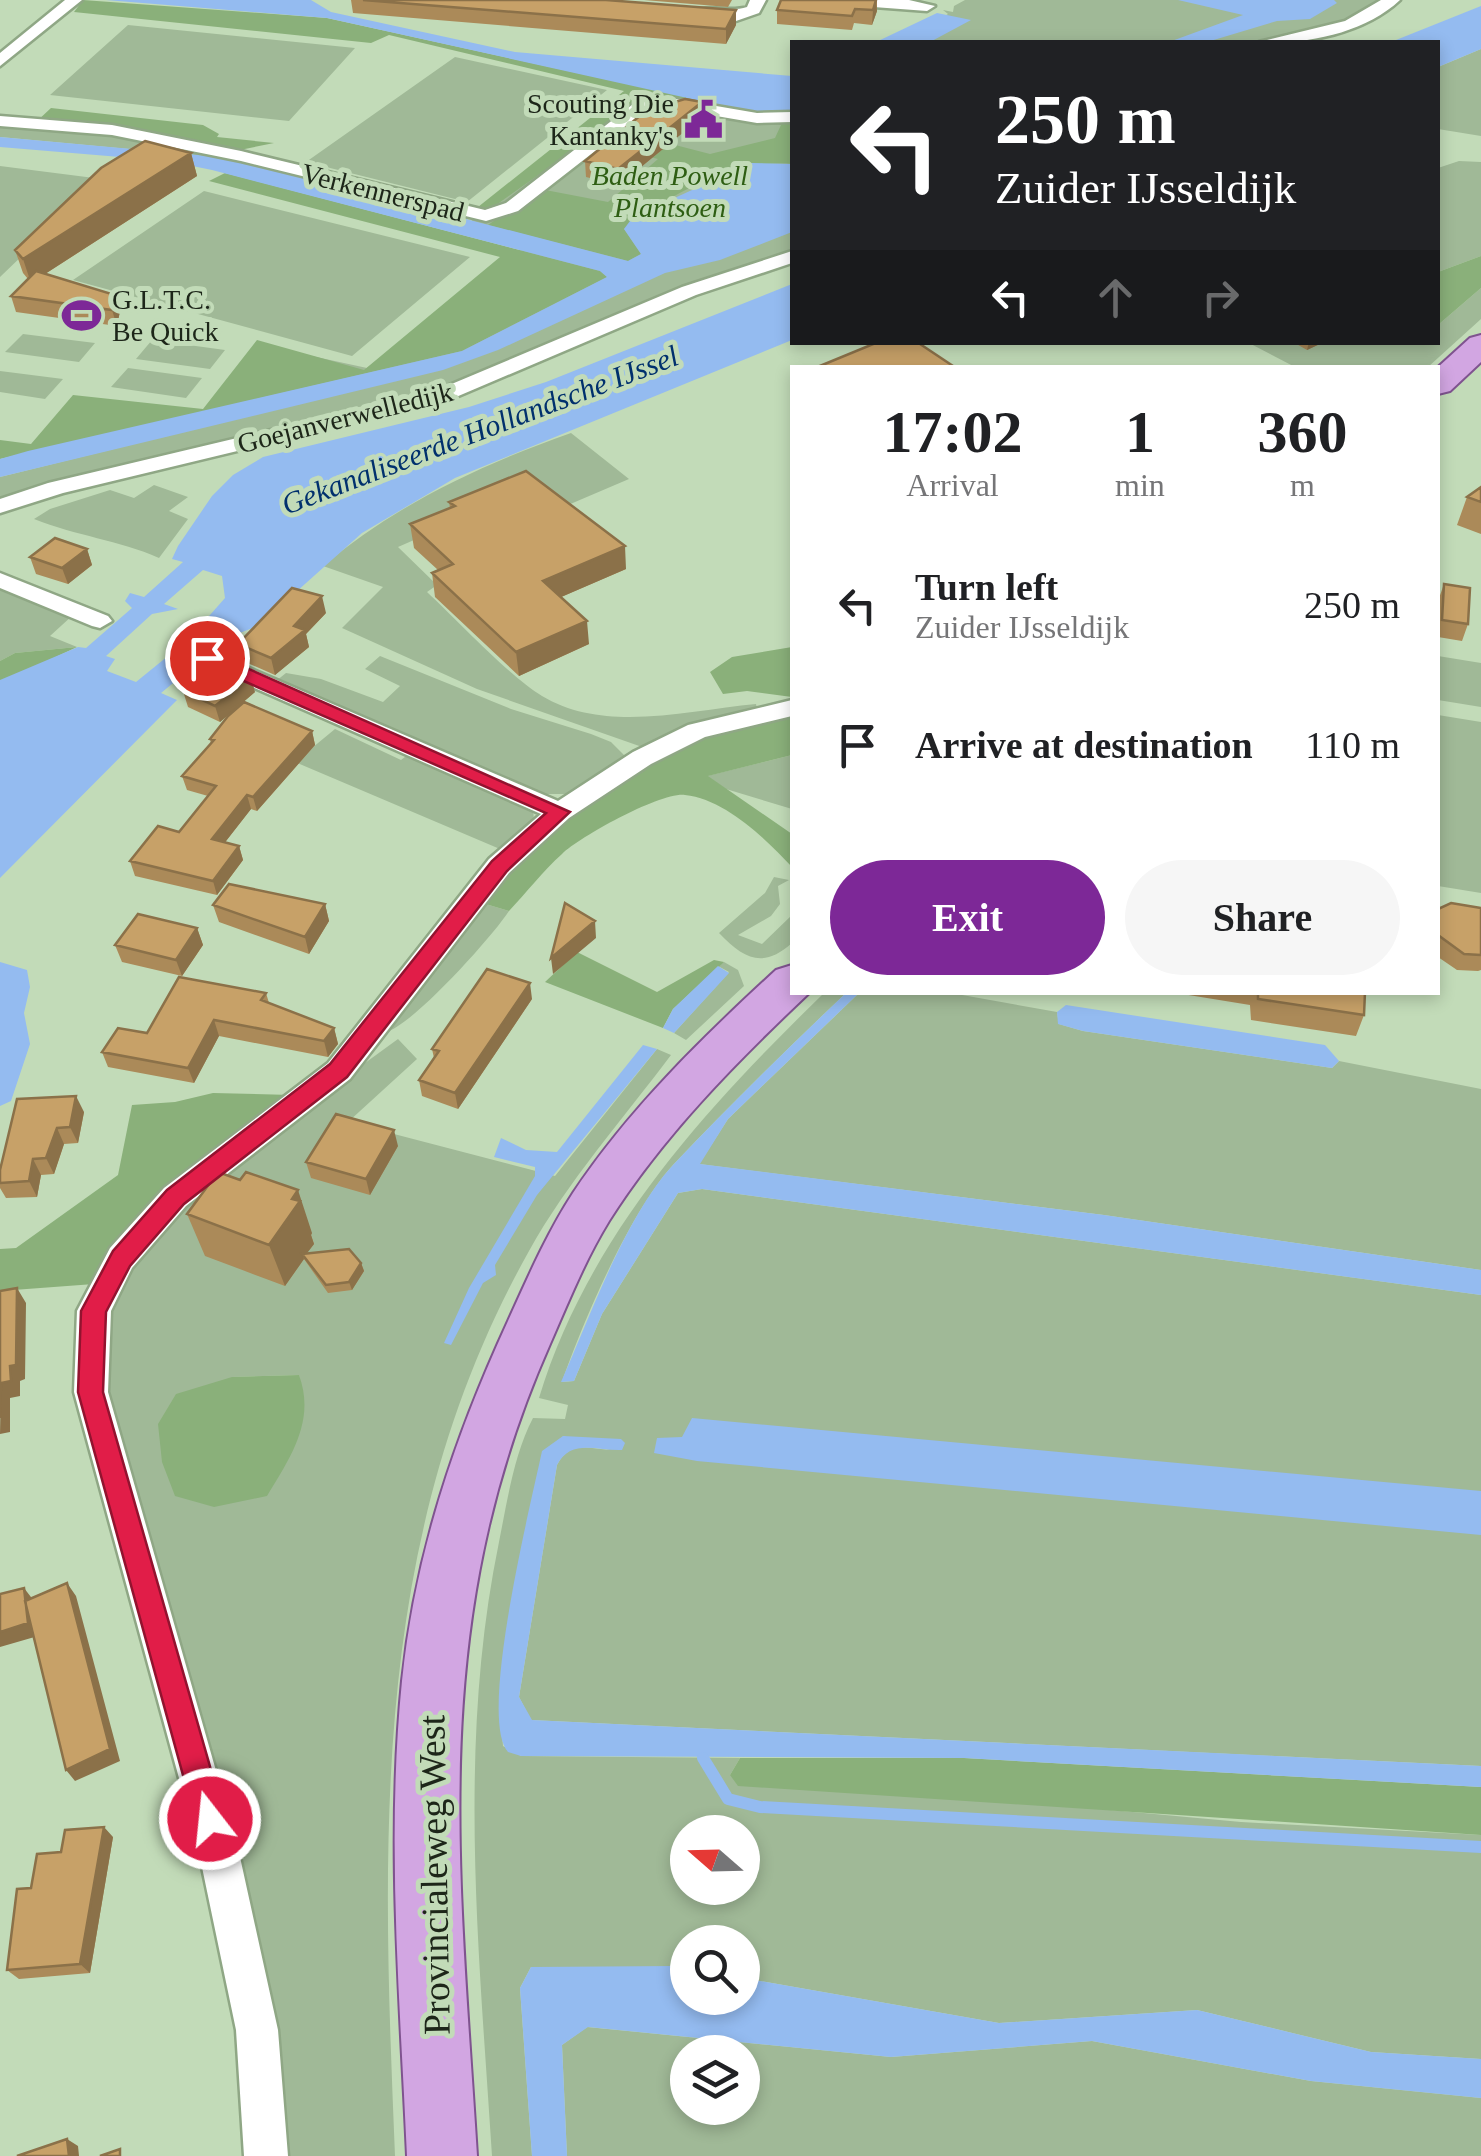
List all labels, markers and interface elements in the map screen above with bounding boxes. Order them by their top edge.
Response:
icon: left [830,80,960,210]
text: 250 m [995,81,1176,158]
place label: Scouting Die Kantanky's [527,88,674,151]
public building icon: Scouting Die Kantanky's [683,98,725,140]
street label: Verkennerspad [298,157,467,228]
park label: Baden Powell Plantsoen [592,160,748,223]
text: Zuider IJsseldijk [995,163,1296,213]
icon: left [983,270,1038,325]
icon: ahead [1088,270,1143,325]
icon: right [1193,270,1248,325]
place label: G.L.T.C. Be Quick [112,284,219,347]
sports icon: G.L.T.C. Be Quick [61,294,103,336]
water label: Gekanaliseerde Hollandsche IJssel [277,338,683,521]
street label: Goejanverwelledijk [234,376,456,459]
text: 17:02 [883,399,1023,465]
text: 1 [1125,399,1155,465]
text: 360 [1257,399,1347,465]
text: Arrival [906,467,999,503]
text: min [1115,467,1165,503]
text: m [1290,467,1315,503]
text: Turn left [915,566,1058,608]
icon: left [830,578,885,633]
text: 250 m [1304,584,1400,626]
text: Zuider IJsseldijk [915,609,1129,645]
pin [165,616,250,701]
icon: arrive [180,631,235,686]
icon: arrive [830,718,885,773]
text: Arrive at destination [915,724,1253,766]
text: 110 m [1305,724,1400,766]
button: Exit [830,860,1105,975]
button: Share [1125,860,1400,975]
street label: Provincialeweg West [410,1714,458,2035]
position arrow [158,1767,262,1871]
north arrow [670,1815,760,1905]
map controls [670,1815,760,2125]
button: search [670,1925,760,2015]
button: layers [670,2035,760,2125]

